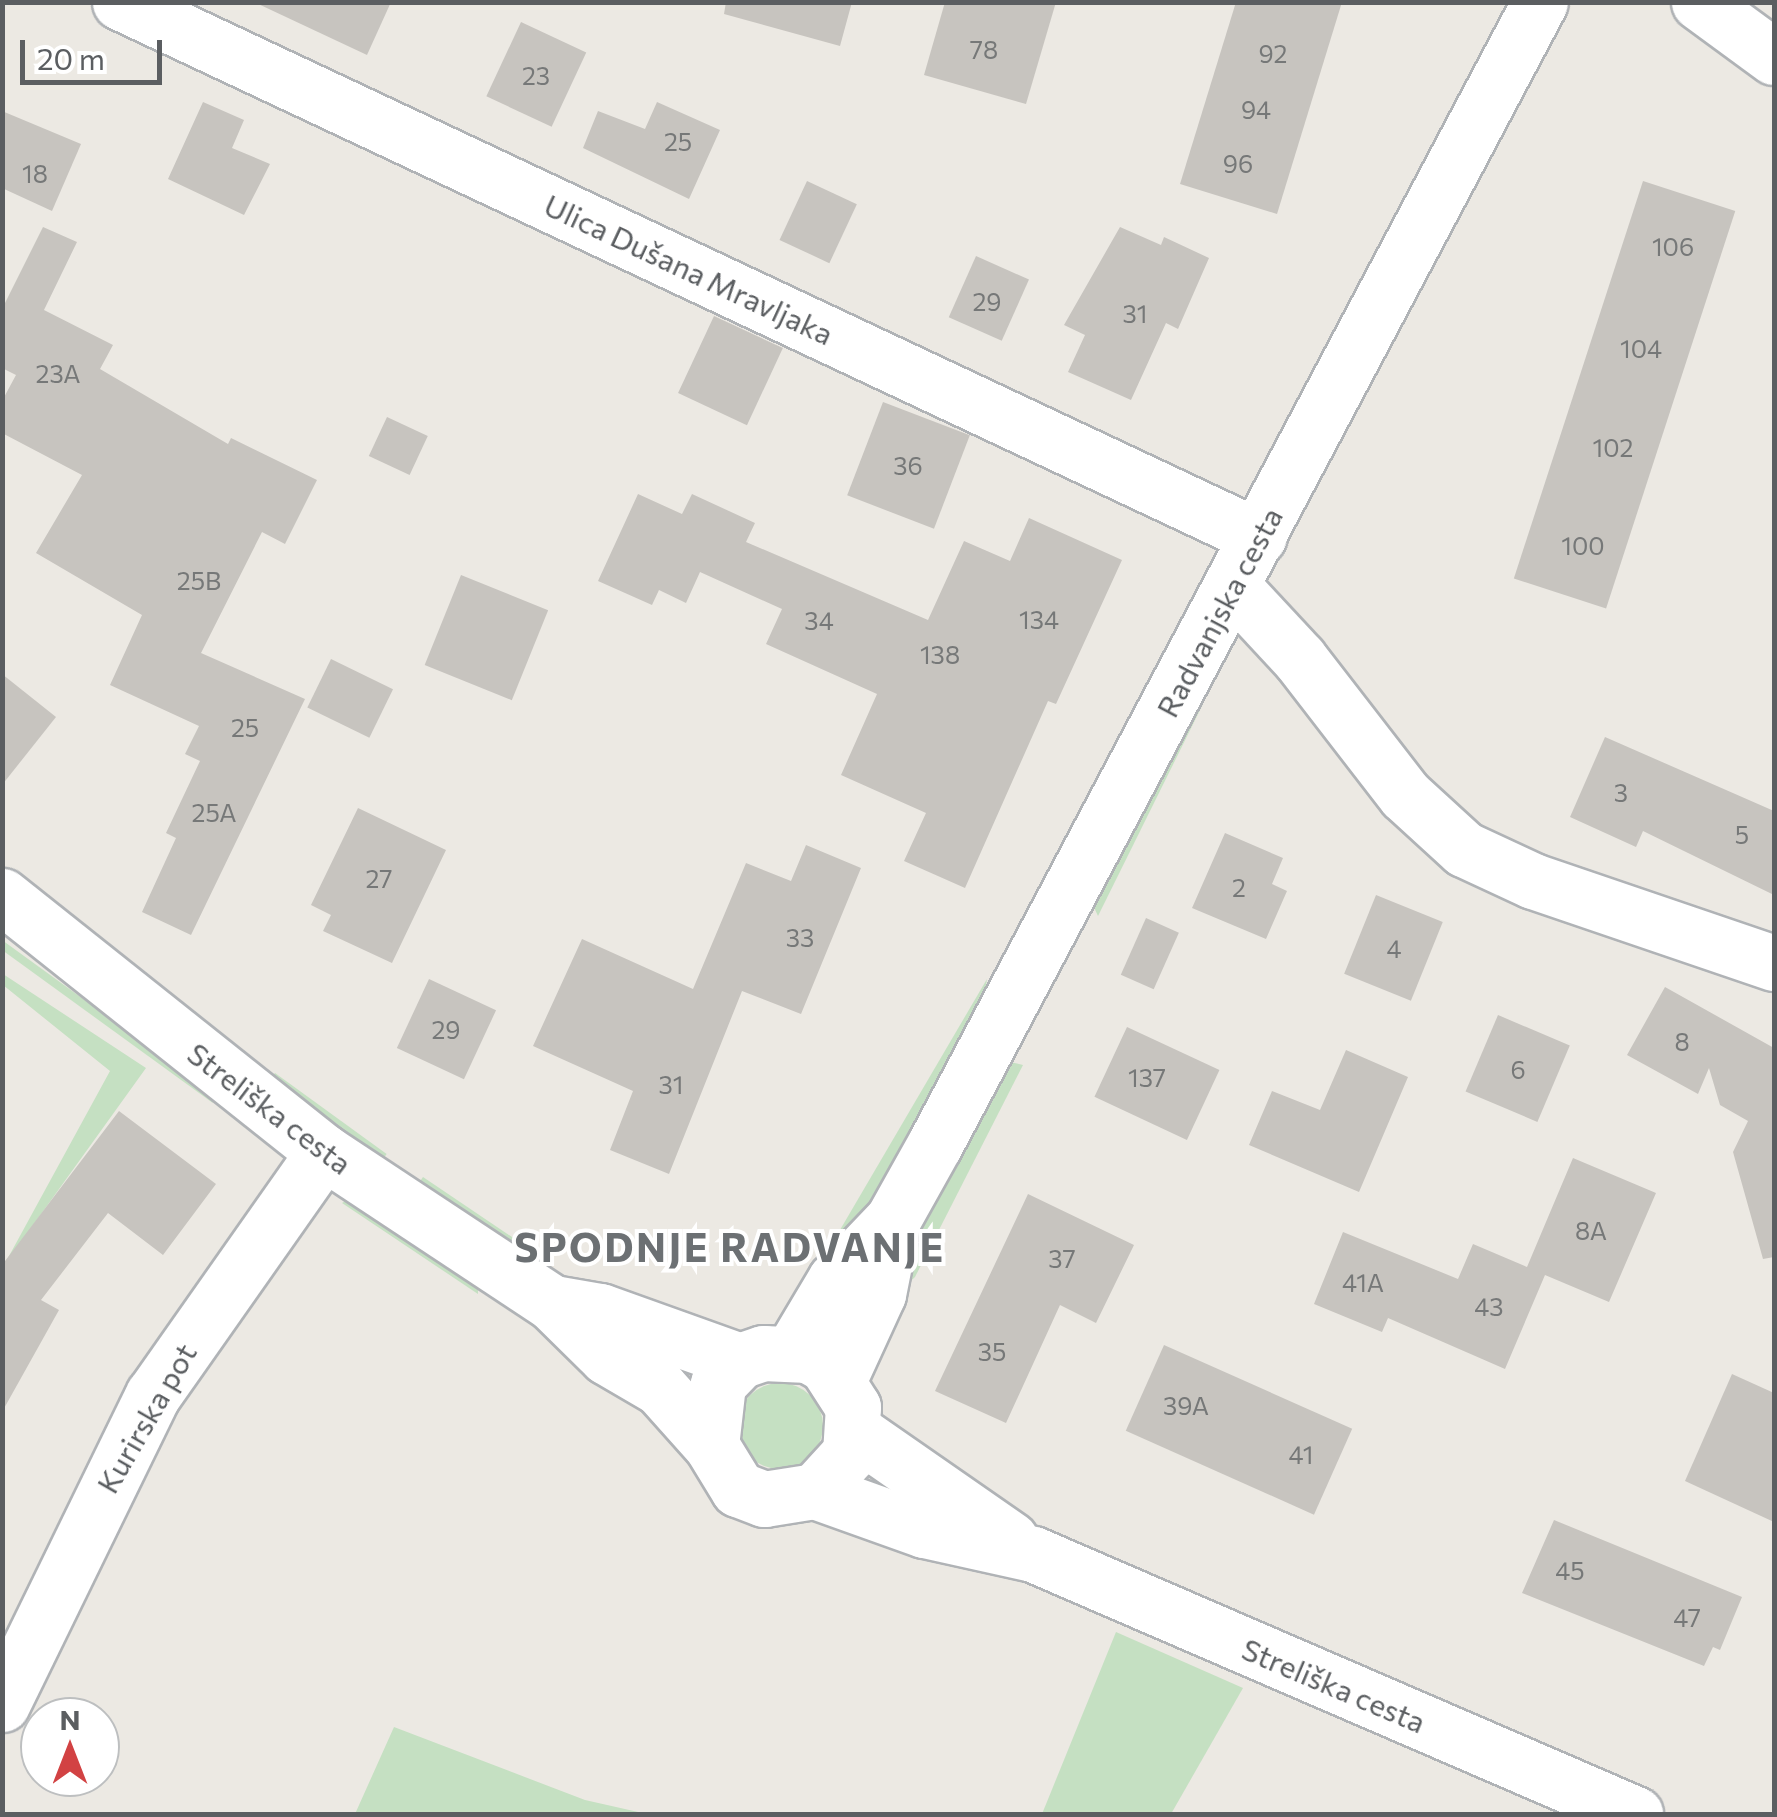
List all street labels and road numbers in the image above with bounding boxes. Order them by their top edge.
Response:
street label: Ulica Dušana Mravljaka [539,186,839,352]
street label: Radvanjska cesta [1149,501,1289,723]
street label: Streliška cesta [181,1035,359,1181]
street label: Kurirska pot [89,1337,203,1499]
street label: Streliška cesta [1237,1630,1431,1740]

